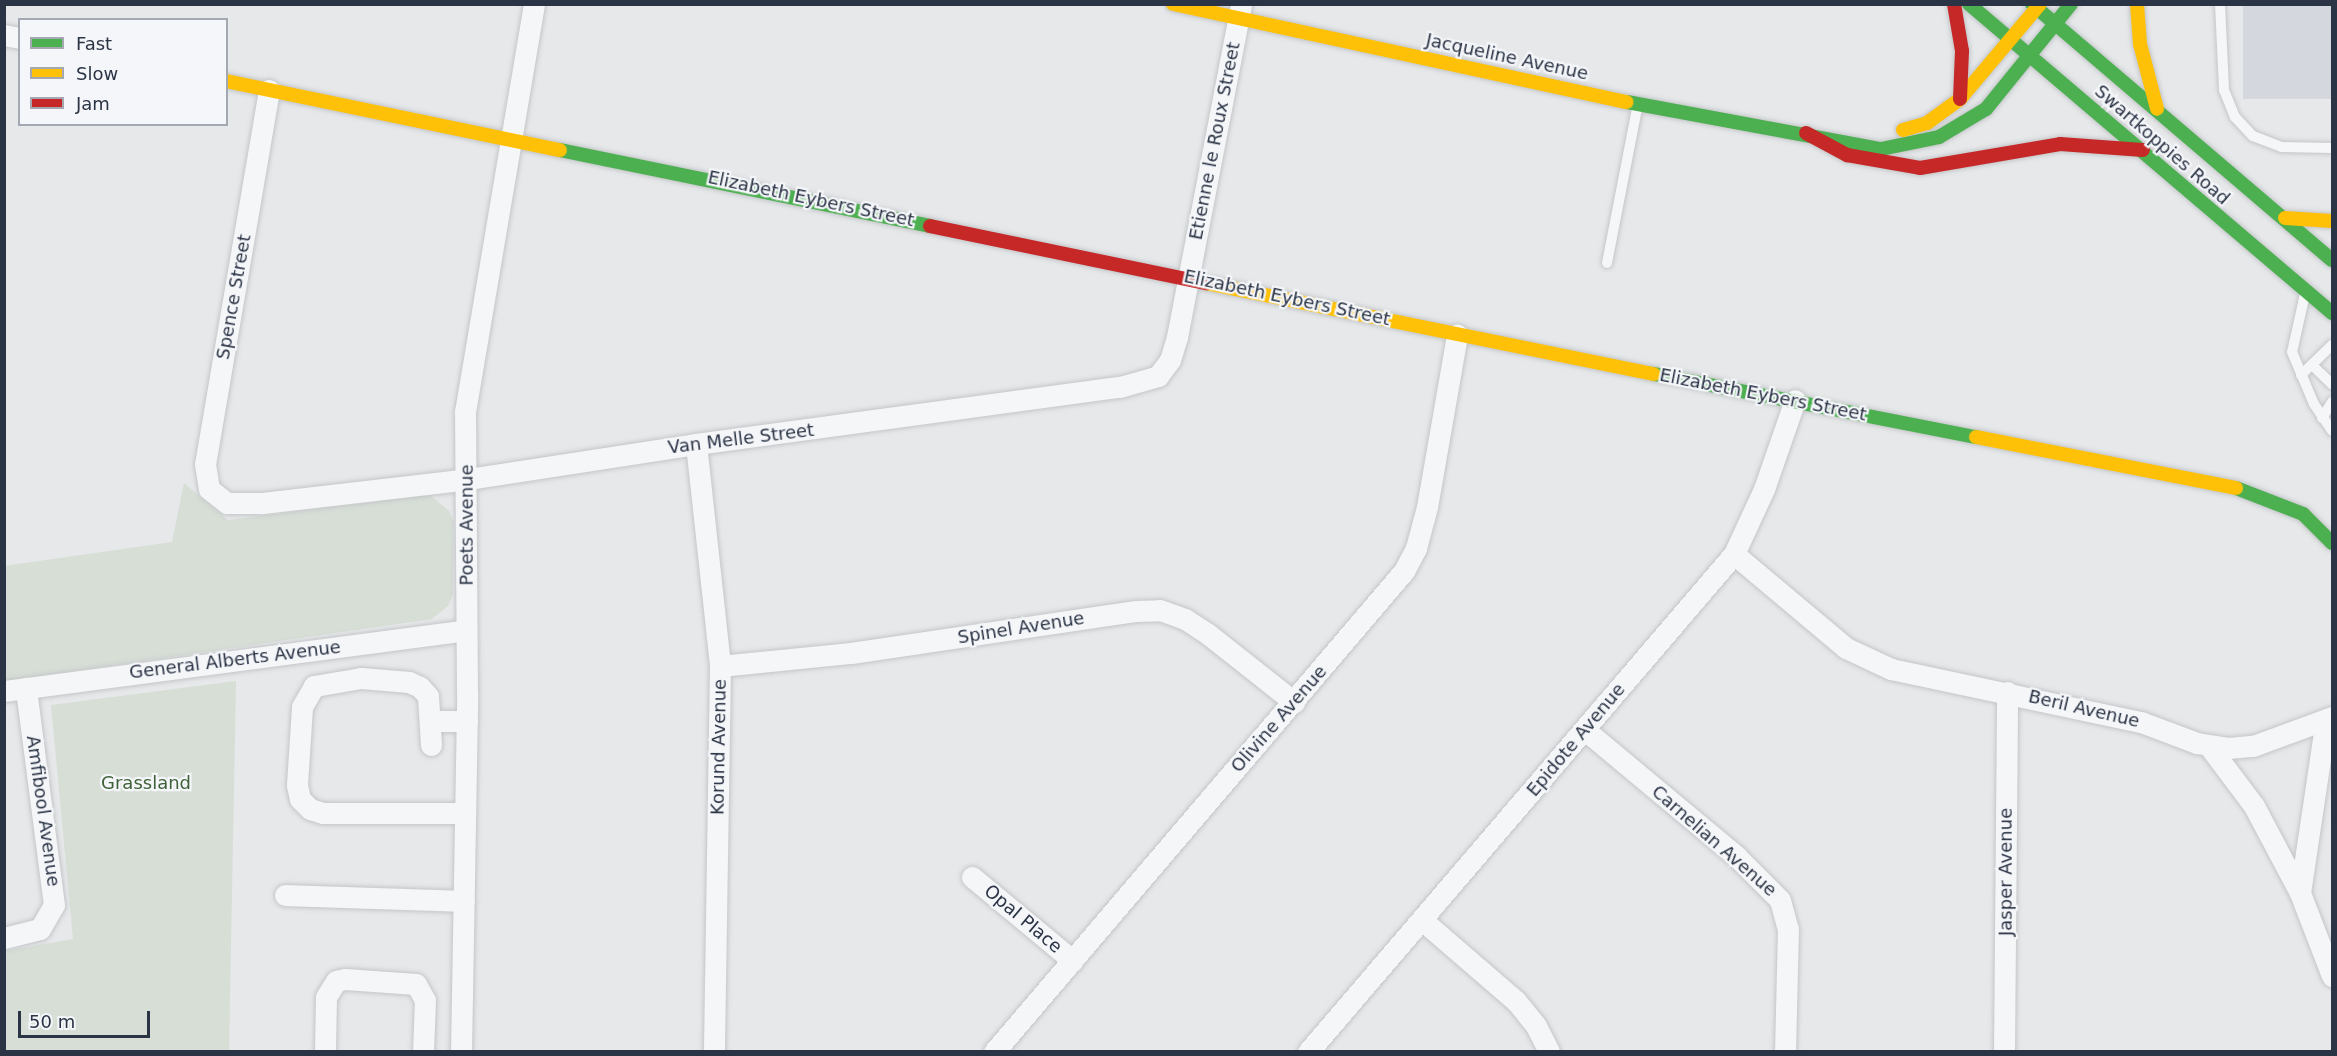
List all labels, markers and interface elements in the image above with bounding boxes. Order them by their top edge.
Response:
legend [18,18,228,126]
street label: Jacqueline Avenue [1424,29,1590,85]
text: Fast [76,33,112,54]
street label: Etienne le Roux Street [1185,40,1245,242]
text: Slow [76,63,118,84]
street label: Swartkoppies Road [2090,81,2234,209]
text: Jam [76,93,110,114]
street label: Elizabeth Eybers Street [706,167,916,231]
street label: Spence Street [212,233,256,361]
street label: Elizabeth Eybers Street [1182,266,1392,330]
street label: Elizabeth Eybers Street [1658,364,1868,426]
street label: Van Melle Street [667,419,815,459]
street label: Poets Avenue [456,464,478,586]
street label: Spinel Avenue [956,607,1086,649]
street label: General Alberts Avenue [128,636,342,684]
street label: Olivine Avenue [1227,661,1331,777]
street label: Korund Avenue [707,679,731,815]
street label: Epidote Avenue [1522,679,1630,801]
street label: Beril Avenue [2026,686,2142,732]
street label: Amfibool Avenue [22,734,64,888]
park label: Grassland [101,772,191,794]
street label: Carnelian Avenue [1647,781,1781,901]
street label: Jasper Avenue [1995,808,2017,936]
street label: Opal Place [980,880,1066,958]
scale bar [21,999,153,1037]
text: 50 m [29,1011,75,1032]

